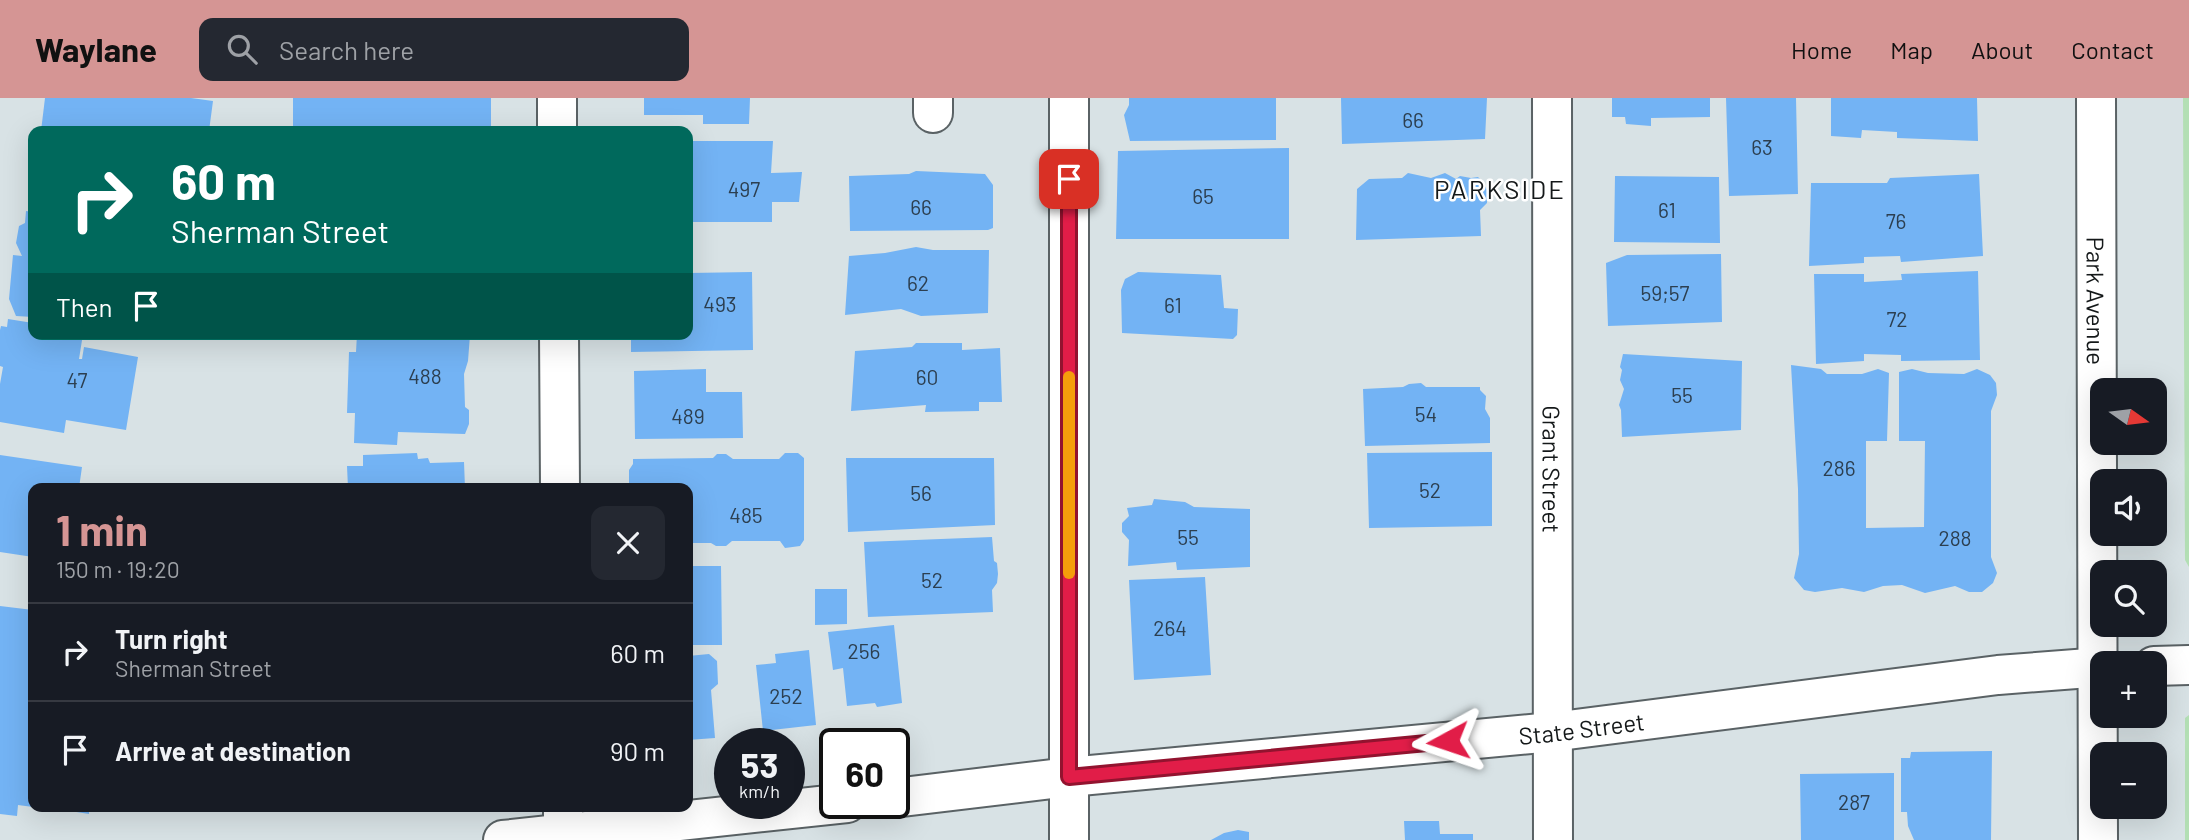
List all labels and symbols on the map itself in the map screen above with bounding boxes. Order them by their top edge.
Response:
house number: 66 [1402,107,1424,132]
house number: 63 [1751,134,1773,159]
pin [1039,149,1099,209]
district label: PARKSIDE [1434,173,1566,204]
house number: 497 [728,176,760,201]
house number: 65 [1192,183,1214,208]
house number: 66 [910,194,932,219]
house number: 61 [1658,197,1676,222]
house number: 76 [1886,208,1906,233]
street label: Park Avenue [2082,237,2111,365]
house number: 62 [907,270,929,295]
house number: 59;57 [1641,280,1690,305]
house number: 493 [703,291,737,316]
house number: 61 [1164,292,1182,317]
house number: 72 [1886,306,1908,331]
house number: 488 [408,363,442,388]
house number: 60 [916,364,938,389]
house number: 47 [67,367,88,392]
north arrow [2090,378,2166,455]
house number: 55 [1671,382,1693,407]
house number: 54 [1415,401,1437,426]
house number: 489 [671,403,705,428]
street label: Grant Street [1538,405,1567,533]
house number: 286 [1822,455,1856,480]
house number: 52 [1419,477,1441,502]
house number: 56 [910,480,932,505]
house number: 485 [729,502,763,527]
house number: 55 [1177,524,1199,549]
house number: 288 [1938,525,1972,550]
house number: 52 [921,567,943,592]
house number: 264 [1153,615,1187,640]
house number: 256 [848,638,880,663]
house number: 252 [769,683,803,708]
position arrow [1411,704,1485,778]
street label: State Street [1517,706,1646,750]
speed limit sign: 60 [819,728,910,819]
house number: 287 [1838,789,1870,814]

